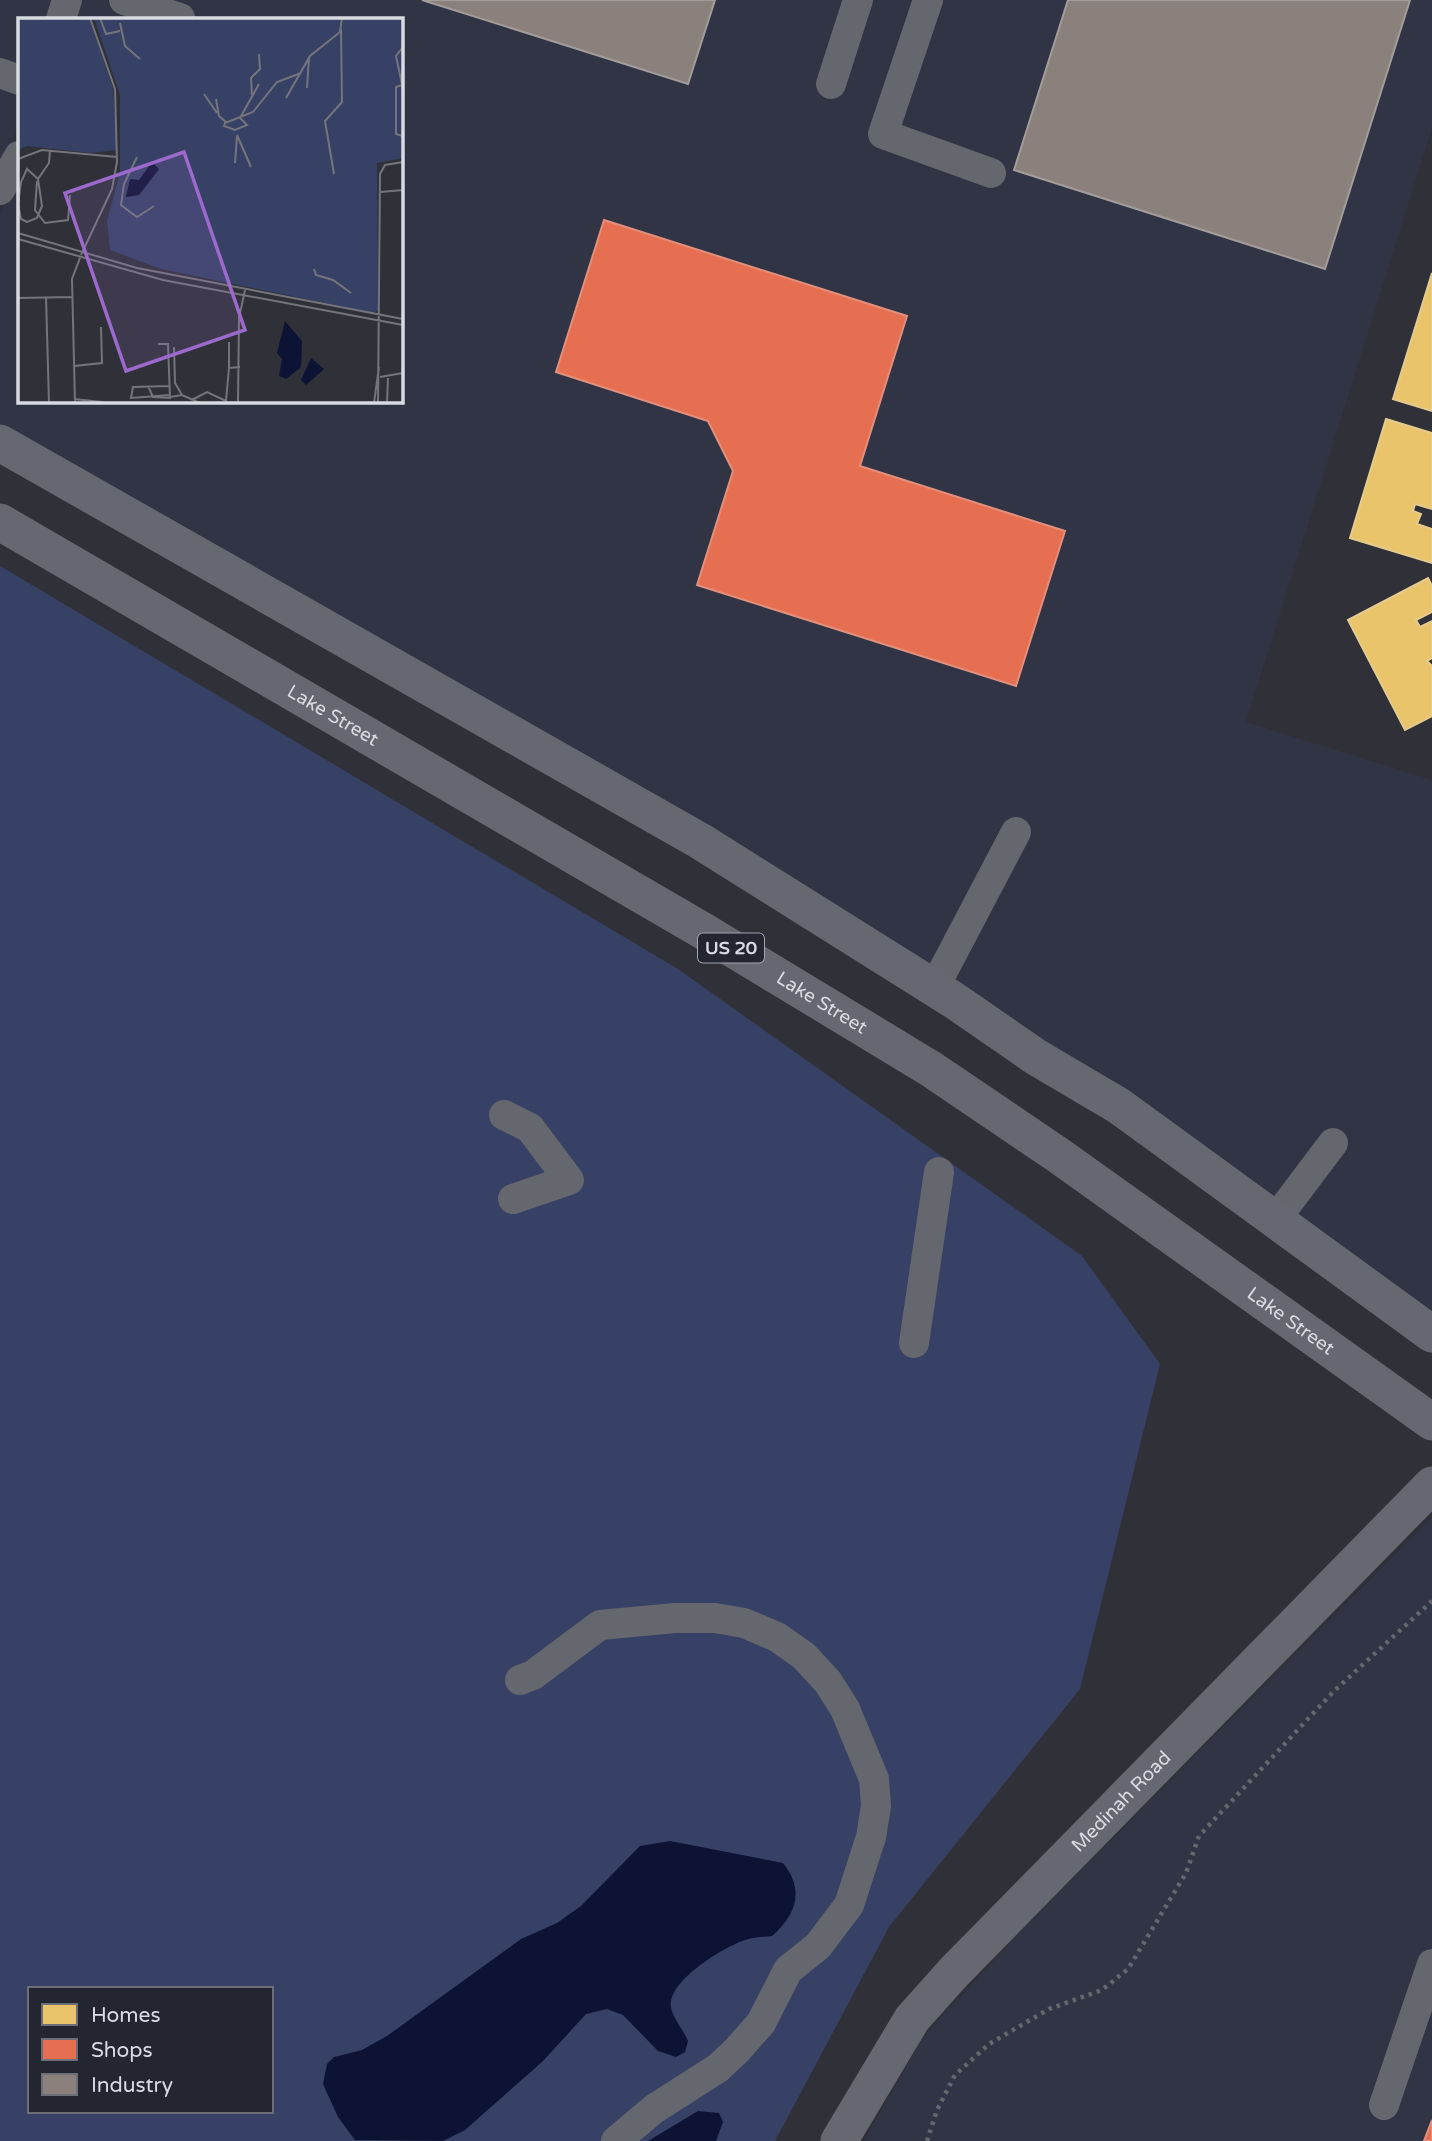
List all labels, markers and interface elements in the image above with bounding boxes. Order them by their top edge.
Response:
inset map [18,18,402,402]
street label: Lake Street [283,680,382,751]
road number: US 20 [698,933,764,962]
street label: Lake Street [772,967,871,1039]
street label: Lake Street [1243,1282,1338,1360]
street label: Medinah Road [1067,1747,1175,1856]
legend [28,1987,273,2113]
text: Homes [91,2003,161,2028]
text: Shops [91,2038,153,2063]
text: Industry [91,2073,173,2098]

